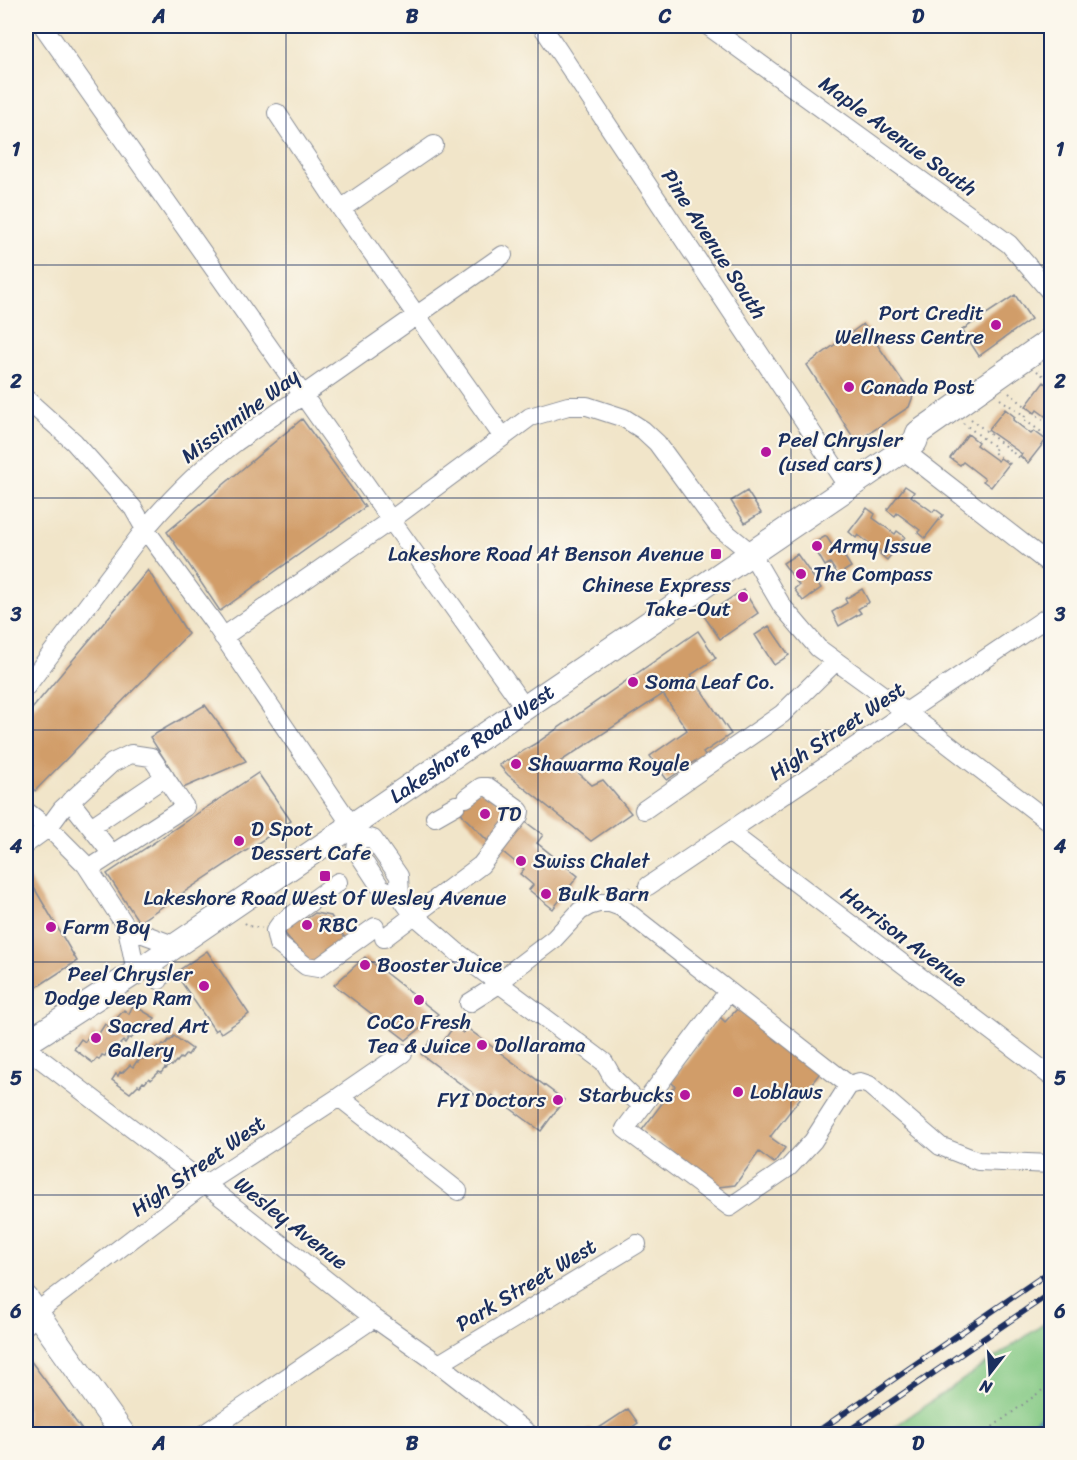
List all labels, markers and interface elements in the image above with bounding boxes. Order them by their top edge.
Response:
text: A [151,0,166,34]
text: B [406,0,419,34]
text: C [658,0,672,34]
text: D [912,0,925,34]
street label: Maple Avenue South [811,65,985,207]
text: 1 [12,132,21,167]
text: 1 [1056,132,1065,167]
street label: Pine Avenue South [651,161,777,327]
place label: Port Credit Wellness Centre [835,294,984,356]
marker: Port Credit Wellness Centre [989,318,1003,332]
street label: Missinnihe Way [172,358,308,474]
text: 2 [9,364,22,399]
text: 2 [1053,364,1066,399]
place label: Canada Post [861,368,975,406]
marker: Canada Post [842,380,856,394]
place label: Peel Chrysler (used cars) [778,421,904,483]
marker: Peel Chrysler (used cars) [759,445,773,459]
place label: Army Issue [828,527,932,565]
place label: Lakeshore Road At Benson Avenue [388,535,704,573]
marker: Army Issue [810,539,824,553]
marker: Lakeshore Road At Benson Avenue [709,547,723,561]
place label: The Compass [813,555,933,593]
place label: Chinese Express Take-Out [583,566,731,628]
marker: The Compass [794,567,808,581]
marker: Chinese Express Take-Out [736,590,750,604]
text: 3 [10,597,22,632]
text: 3 [1054,597,1066,632]
place label: Soma Leaf Co. [645,663,776,701]
street label: High Street West [761,671,913,791]
street label: Lakeshore Road West [381,674,563,814]
marker: Soma Leaf Co. [626,675,640,689]
place label: Shawarma Royale [528,745,690,783]
marker: Shawarma Royale [509,757,523,771]
place label: TD [497,795,522,833]
marker: TD [478,807,492,821]
place label: D Spot Dessert Cafe [251,810,371,872]
text: 4 [9,829,23,864]
text: 4 [1053,829,1067,864]
marker: D Spot Dessert Cafe [232,834,246,848]
place label: Swiss Chalet [533,842,651,880]
marker: Swiss Chalet [514,854,528,868]
marker: Lakeshore Road West Of Wesley Avenue [318,869,332,883]
place label: Bulk Barn [558,875,649,913]
street label: Harrison Avenue [832,876,976,998]
place label: Lakeshore Road West Of Wesley Avenue [143,879,507,917]
marker: Bulk Barn [539,887,553,901]
place label: RBC [319,906,358,944]
place label: Farm Boy [63,908,150,946]
marker: RBC [300,918,314,932]
marker: Farm Boy [44,920,58,934]
place label: Booster Juice [377,946,502,984]
place label: Peel Chrysler Dodge Jeep Ram [44,955,193,1017]
marker: Booster Juice [358,958,372,972]
marker: Peel Chrysler Dodge Jeep Ram [197,979,211,993]
marker: CoCo Fresh Tea & Juice [412,993,426,1007]
place label: CoCo Fresh Tea & Juice [367,1003,471,1065]
place label: Sacred Art Gallery [108,1007,210,1069]
place label: Dollarama [494,1026,586,1064]
marker: Sacred Art Gallery [89,1031,103,1045]
marker: Dollarama [475,1038,489,1052]
text: 5 [10,1061,22,1096]
text: 5 [1054,1061,1066,1096]
place label: Loblaws [750,1073,823,1111]
place label: Starbucks [579,1076,673,1114]
place label: FYI Doctors [437,1081,546,1119]
marker: Loblaws [731,1085,745,1099]
marker: Starbucks [678,1088,692,1102]
marker: FYI Doctors [551,1093,565,1107]
street label: High Street West [122,1105,274,1227]
street label: Wesley Avenue [225,1166,357,1280]
street label: Park Street West [448,1228,604,1342]
text: 6 [9,1294,22,1329]
text: 6 [1053,1294,1066,1329]
north arrow [960,1343,1020,1403]
text: N [975,1371,996,1403]
text: A [151,1426,166,1460]
text: B [406,1426,419,1460]
text: C [658,1426,672,1460]
text: D [912,1426,925,1460]

